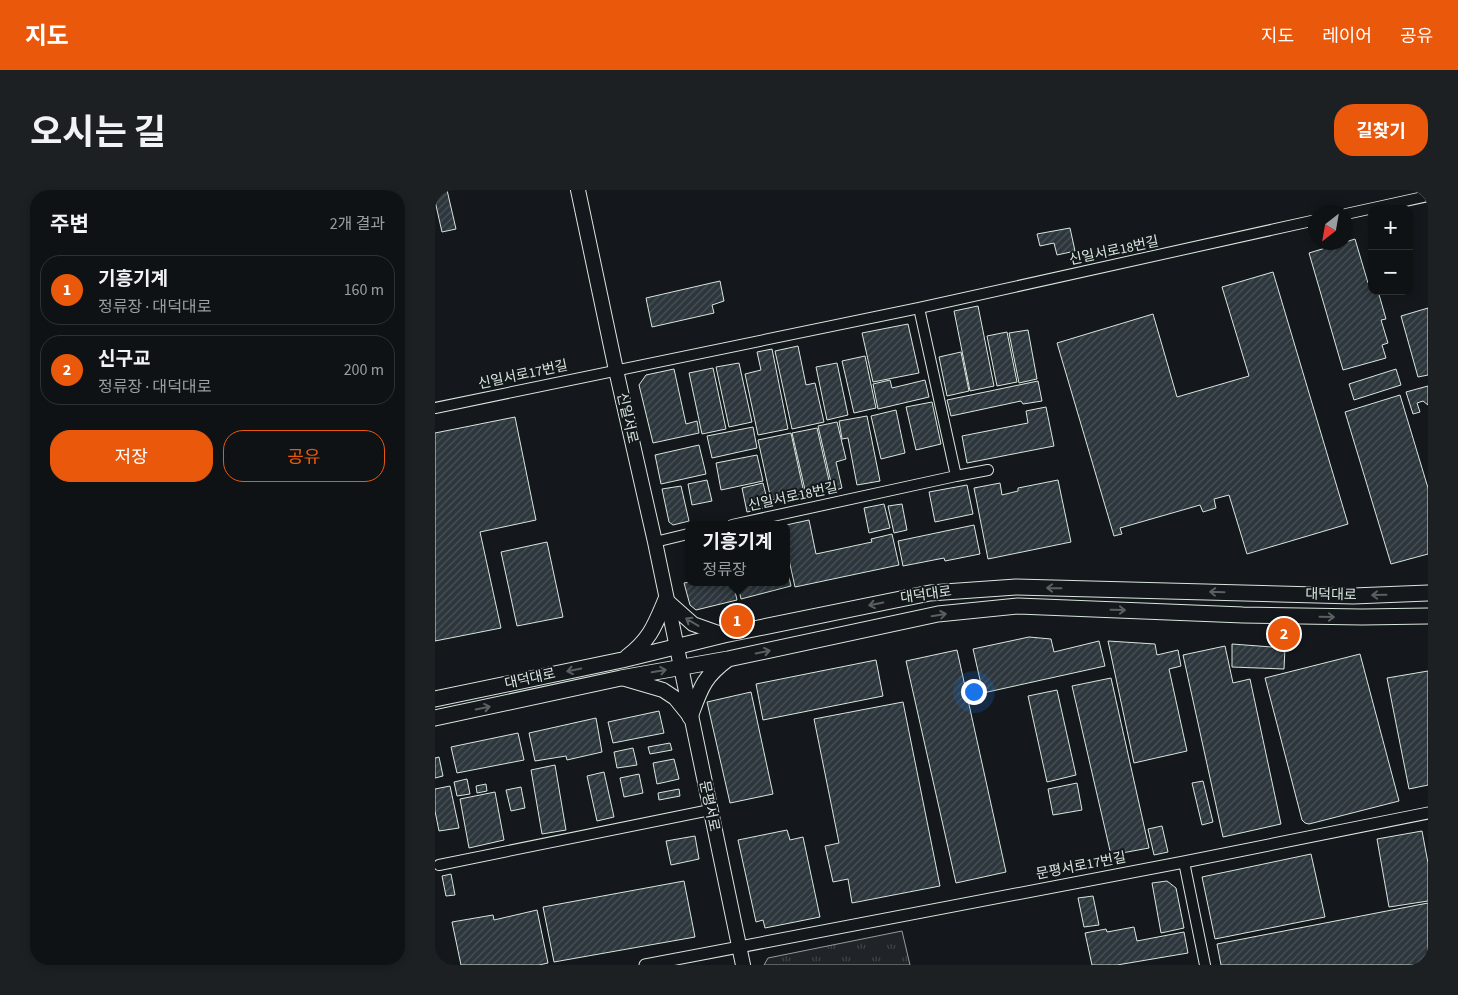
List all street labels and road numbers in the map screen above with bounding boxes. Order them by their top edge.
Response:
street label: 신일서로18번길 [1067,232,1161,270]
street label: 신일서로17번길 [476,356,570,394]
street label: 신일서로 [611,391,643,445]
street label: 신일서로18번길 [746,478,840,516]
street label: 대덕대로 [899,581,953,608]
street label: 대덕대로 [1305,585,1357,605]
street label: 대덕대로 [503,664,557,694]
street label: 문평서로 [694,779,724,833]
street label: 문평서로17번길 [1034,847,1128,885]

